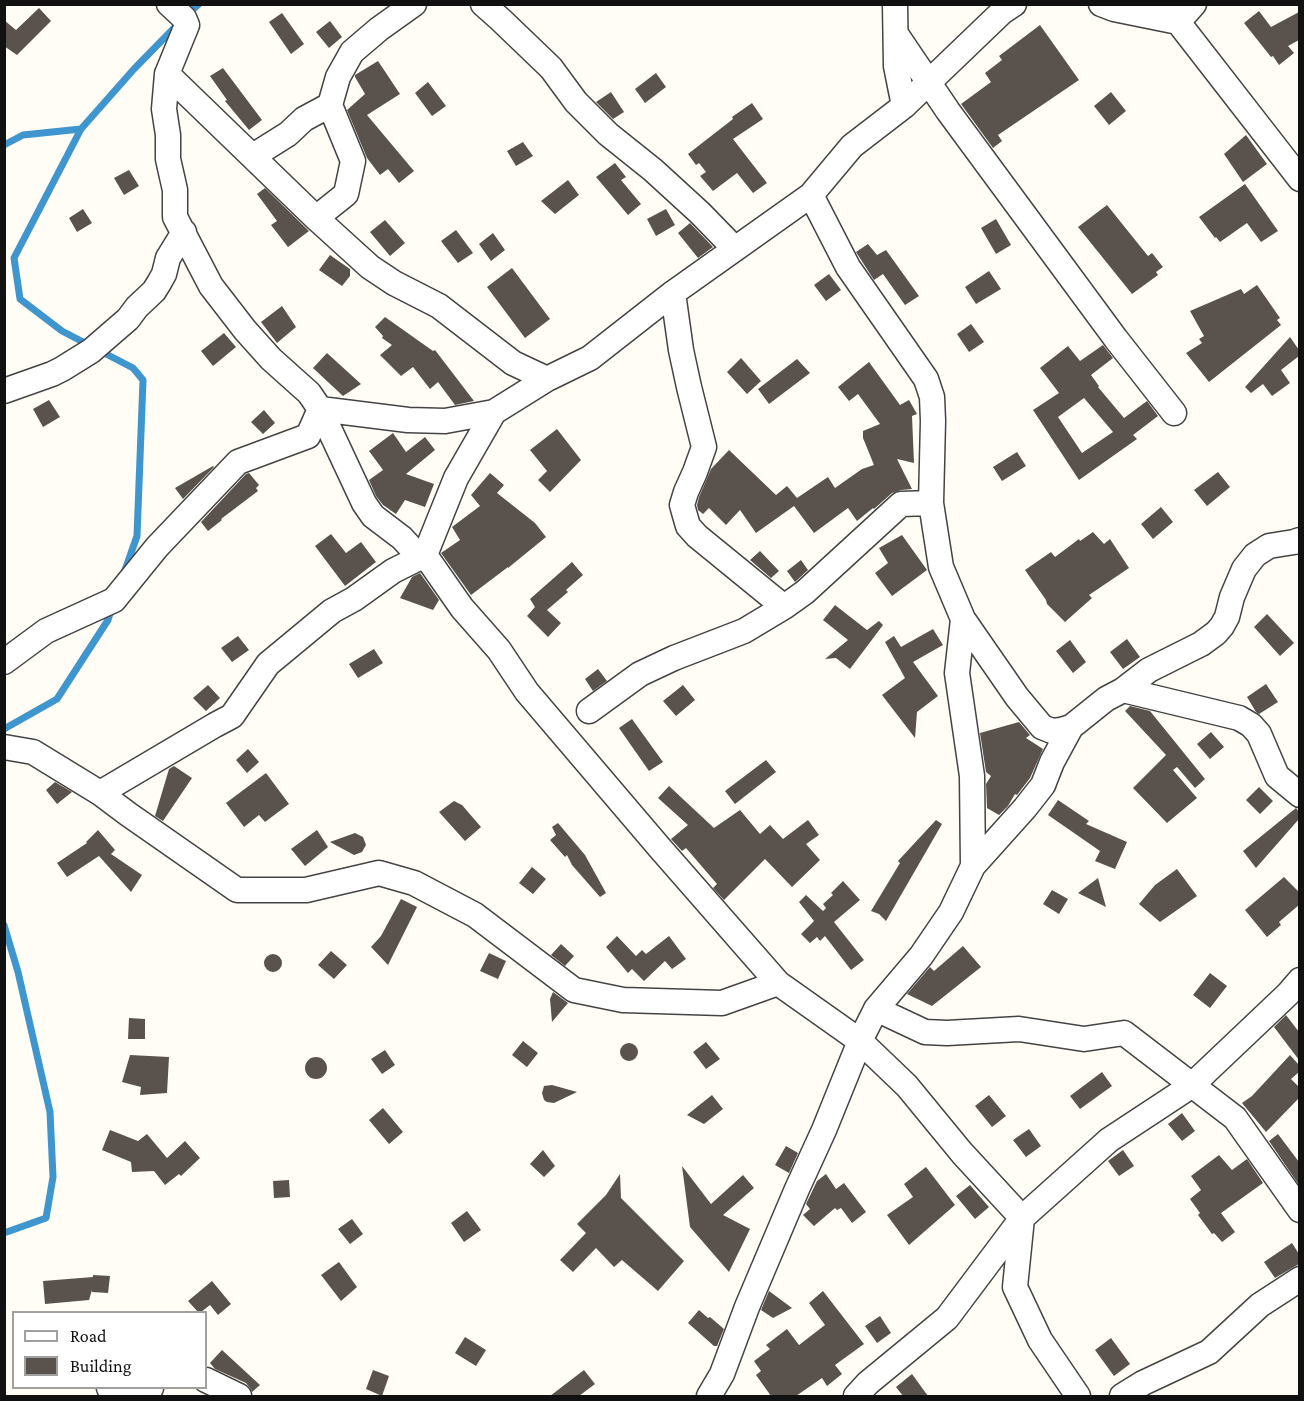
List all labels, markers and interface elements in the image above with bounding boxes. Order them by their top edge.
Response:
legend [12,1311,207,1389]
text: Road [70,1326,107,1346]
text: Building [70,1356,131,1376]

